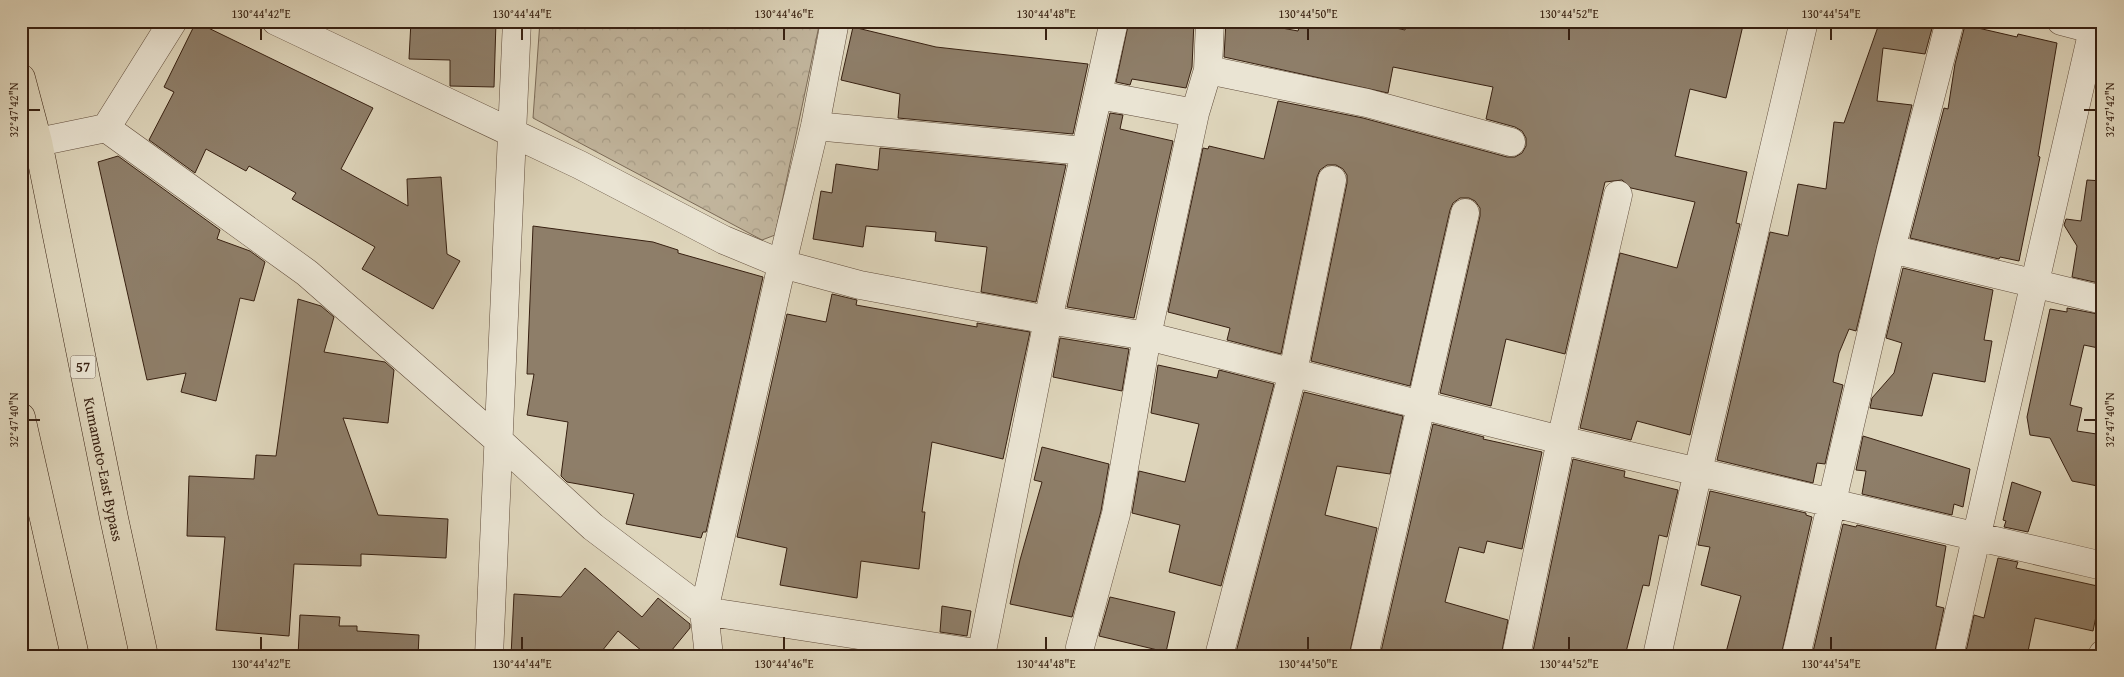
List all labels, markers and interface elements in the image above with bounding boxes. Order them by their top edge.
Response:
text: 130°44'42"E [231,5,291,22]
text: 130°44'44"E [492,5,552,22]
text: 130°44'46"E [754,5,814,22]
text: 130°44'48"E [1016,5,1076,22]
text: 130°44'50"E [1278,5,1338,22]
text: 130°44'52"E [1539,5,1599,22]
text: 130°44'54"E [1801,5,1861,22]
text: 32°47'42"N [5,82,22,138]
text: 32°47'42"N [2101,82,2118,138]
road number: 57 [70,356,96,378]
text: 32°47'40"N [5,392,22,448]
text: 32°47'40"N [2101,392,2118,448]
street label: Kumamoto-East Bypass [79,395,129,543]
text: 130°44'42"E [231,655,291,672]
text: 130°44'44"E [492,655,552,672]
text: 130°44'46"E [754,655,814,672]
text: 130°44'48"E [1016,655,1076,672]
text: 130°44'50"E [1278,655,1338,672]
text: 130°44'52"E [1539,655,1599,672]
text: 130°44'54"E [1801,655,1861,672]

